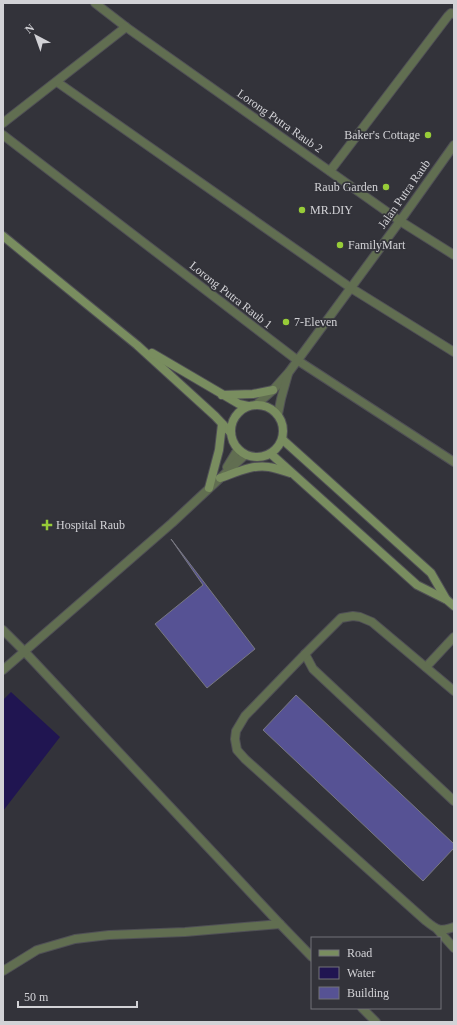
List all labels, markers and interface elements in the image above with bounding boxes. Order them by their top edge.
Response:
north arrow [16,16,56,56]
text: N [23,21,36,36]
street label: Lorong Putra Raub 2 [235,86,325,156]
place label: Baker's Cottage [344,128,420,142]
marker: Baker's Cottage [423,130,433,140]
street label: Jalan Putra Raub [375,157,433,231]
place label: Raub Garden [314,180,378,194]
marker: Raub Garden [381,182,391,192]
place label: MR.DIY [310,203,353,217]
marker: MR.DIY [297,205,307,215]
place label: FamilyMart [348,238,406,252]
marker: FamilyMart [335,240,345,250]
street label: Lorong Putra Raub 1 [187,258,275,332]
place label: 7-Eleven [294,315,337,329]
marker: 7-Eleven [281,317,291,327]
place label: Hospital Raub [56,518,125,532]
marker: Hospital Raub [41,519,53,531]
legend [311,937,441,1009]
text: Road [347,946,372,960]
text: Water [347,966,375,980]
scale bar [18,983,137,1009]
text: Building [347,986,389,1000]
text: 50 m [24,990,49,1004]

